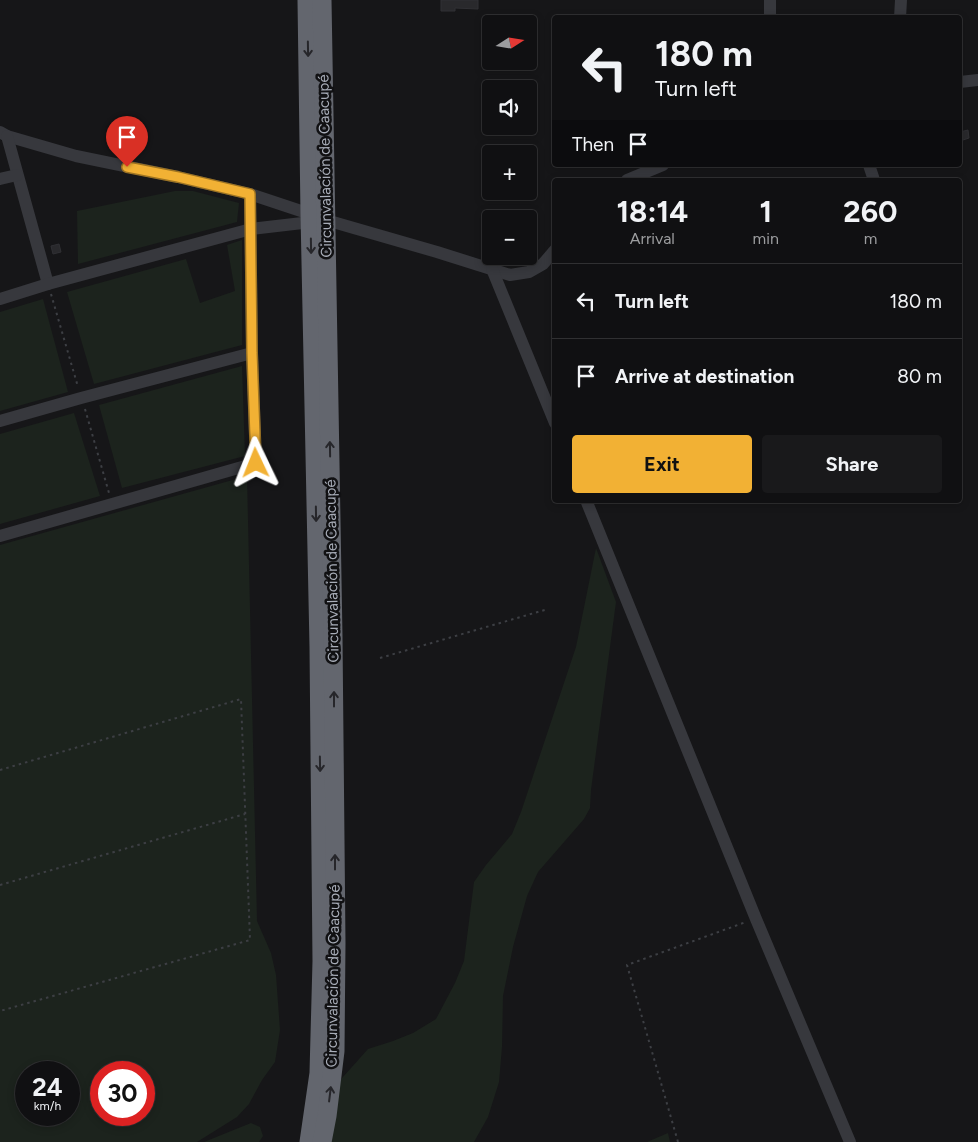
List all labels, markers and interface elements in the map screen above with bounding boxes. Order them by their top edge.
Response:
north arrow [482,15,538,70]
map controls [482,15,537,265]
text: 180 m [655,33,753,75]
icon: left [572,35,637,100]
one-way arrow [303,40,313,56]
street label: Circunvalación de Caacupé [314,74,336,258]
text: Turn left [655,75,737,102]
button: sound [482,80,537,135]
pin [106,116,148,167]
icon: arrive [113,123,141,151]
icon: arrive [624,130,652,158]
text: Then [572,133,614,156]
button: + [482,145,537,200]
text: 18:14 [616,193,688,230]
text: 1 [759,193,772,230]
text: 260 [843,193,898,230]
button: − [482,210,537,265]
text: Arrival [630,229,675,248]
text: min [753,229,779,248]
text: m [864,229,877,248]
one-way arrow [306,238,316,254]
icon: left [572,287,600,315]
text: Turn left [615,290,689,313]
text: 180 m [889,290,942,313]
icon: arrive [572,362,600,390]
text: Arrive at destination [615,365,794,388]
text: 80 m [897,365,942,388]
button: Exit [572,435,752,493]
button: Share [762,435,942,493]
position arrow [229,436,281,488]
one-way arrow [325,441,335,458]
street label: Circunvalación de Caacupé [321,479,343,663]
one-way arrow [311,505,321,521]
one-way arrow [329,691,339,708]
one-way arrow [315,755,325,771]
one-way arrow [330,854,340,870]
street label: Circunvalación de Caacupé [322,884,344,1068]
speed limit sign: 30 [90,1061,155,1126]
text: 24 [32,1072,63,1102]
one-way arrow [325,1086,335,1102]
text: km/h [34,1099,61,1113]

